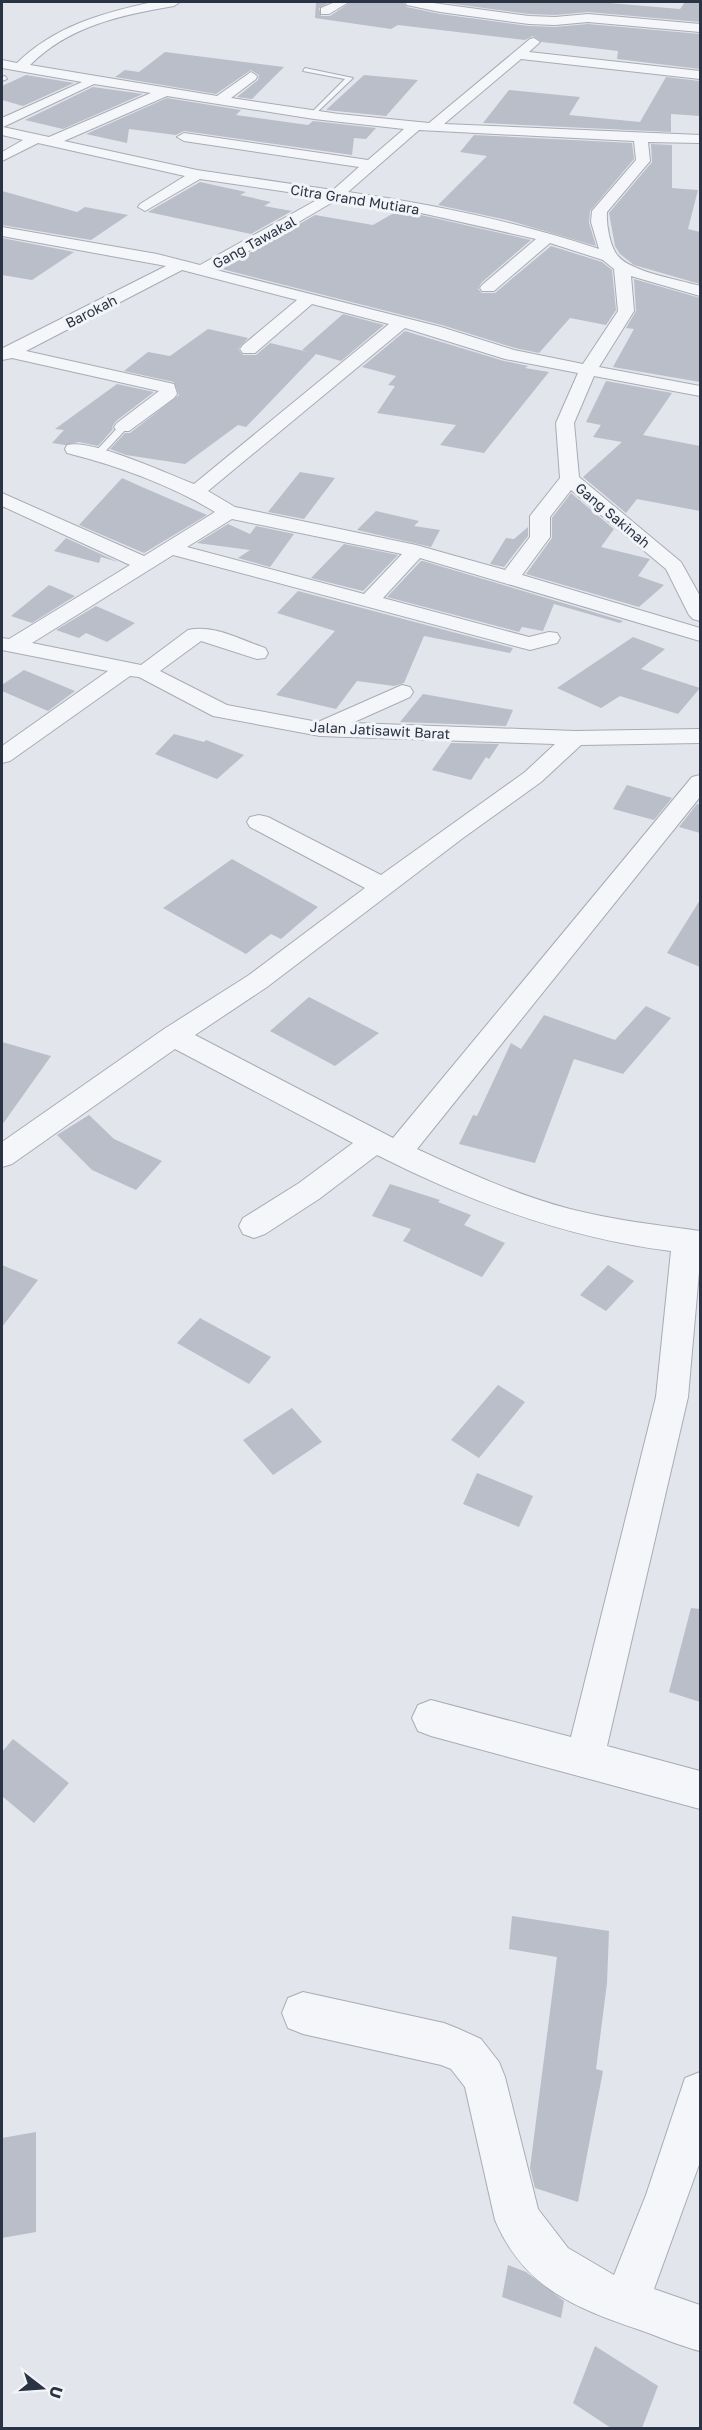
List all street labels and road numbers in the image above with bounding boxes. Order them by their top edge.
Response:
street label: Citra Grand Mutiara [289,180,421,218]
street label: Gang Tawakal [209,212,299,272]
street label: Barokah [62,291,120,331]
street label: Gang Sakinah [572,479,654,551]
street label: Jalan Jatisawit Barat [309,718,451,742]

